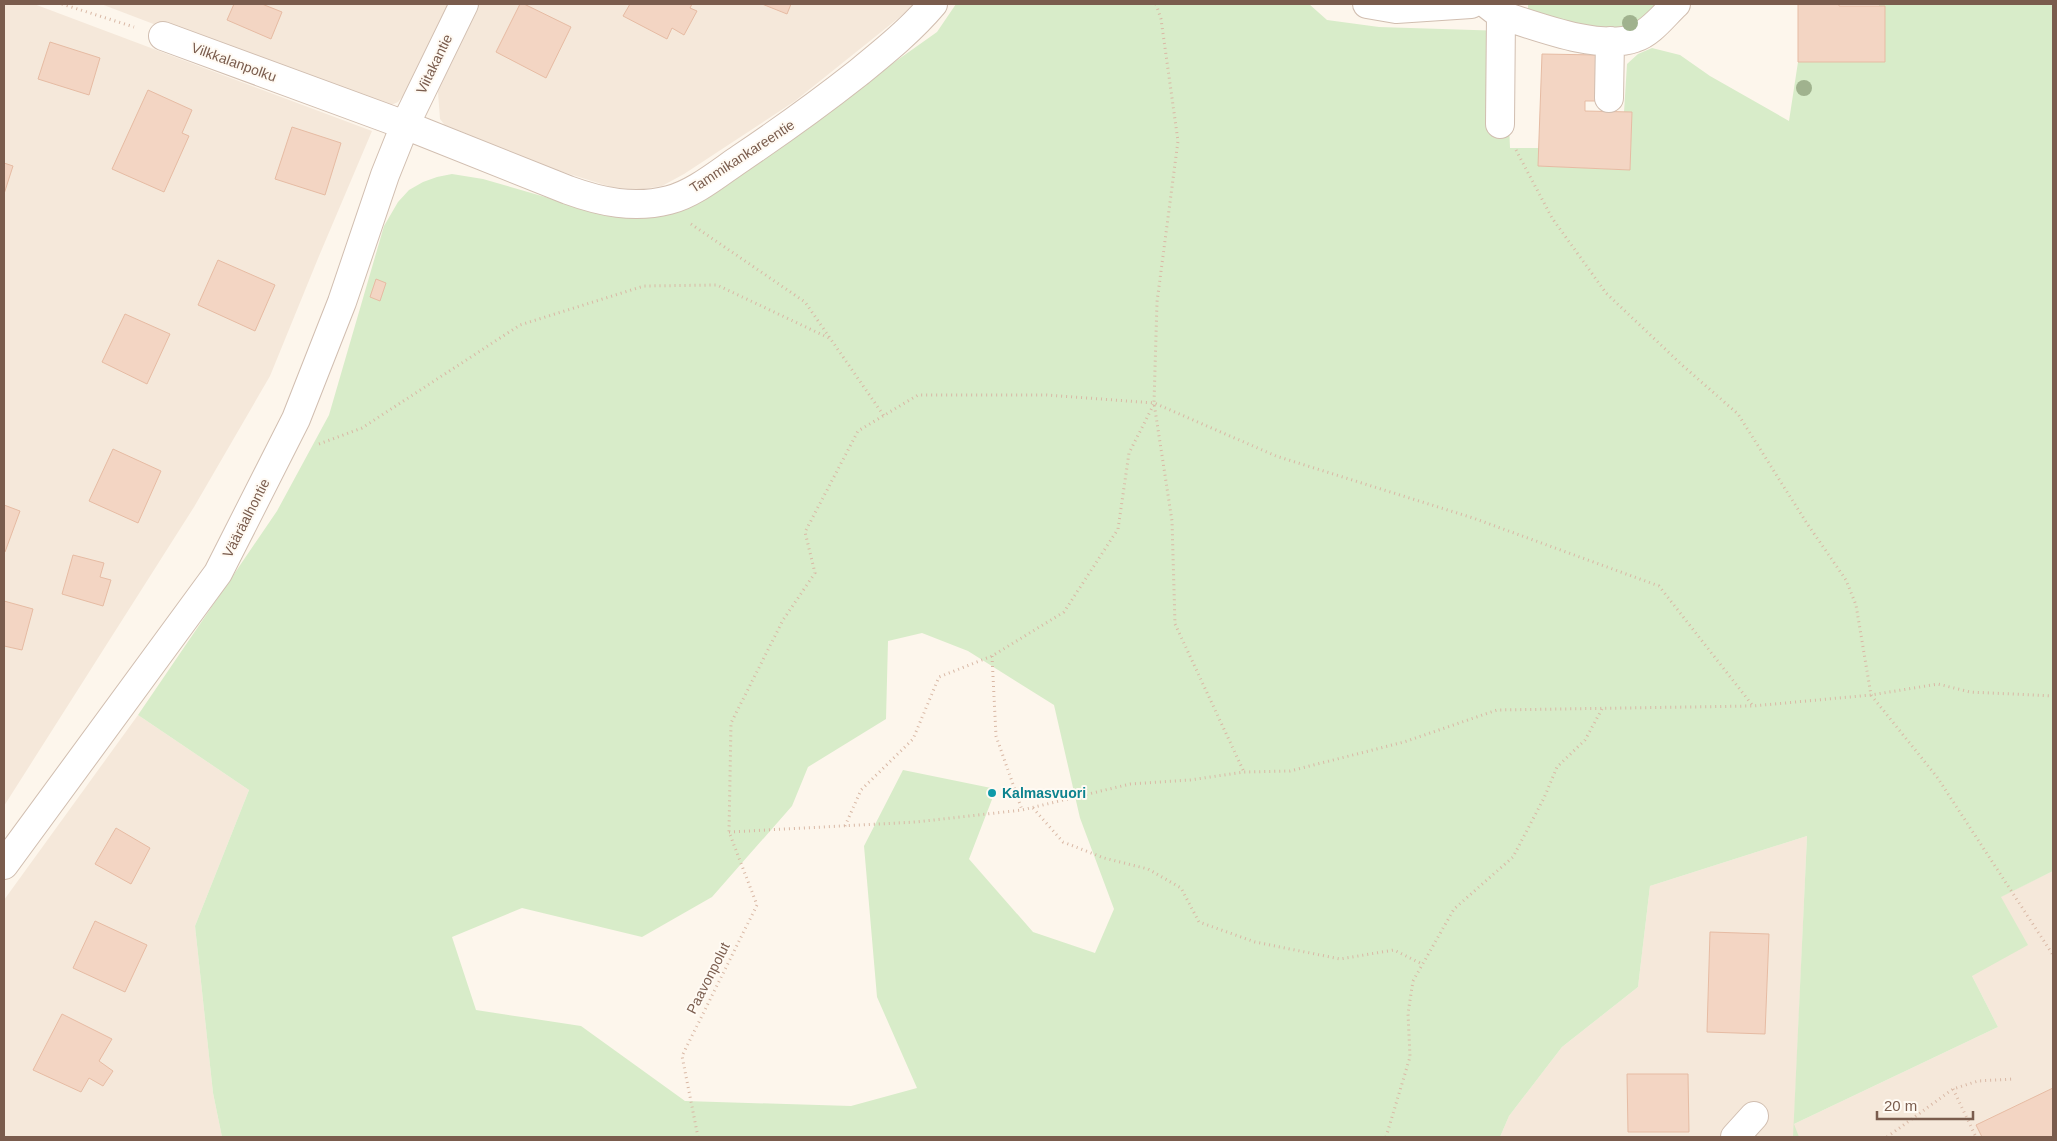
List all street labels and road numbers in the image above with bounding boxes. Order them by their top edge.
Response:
street label: Viitakantie [413,31,455,96]
street label: Vilkkalanpolku [189,39,279,85]
street label: Tammikankareentie [687,116,797,196]
street label: Vääräalhontie [219,476,273,560]
street label: Paavonpolut [683,940,733,1016]

